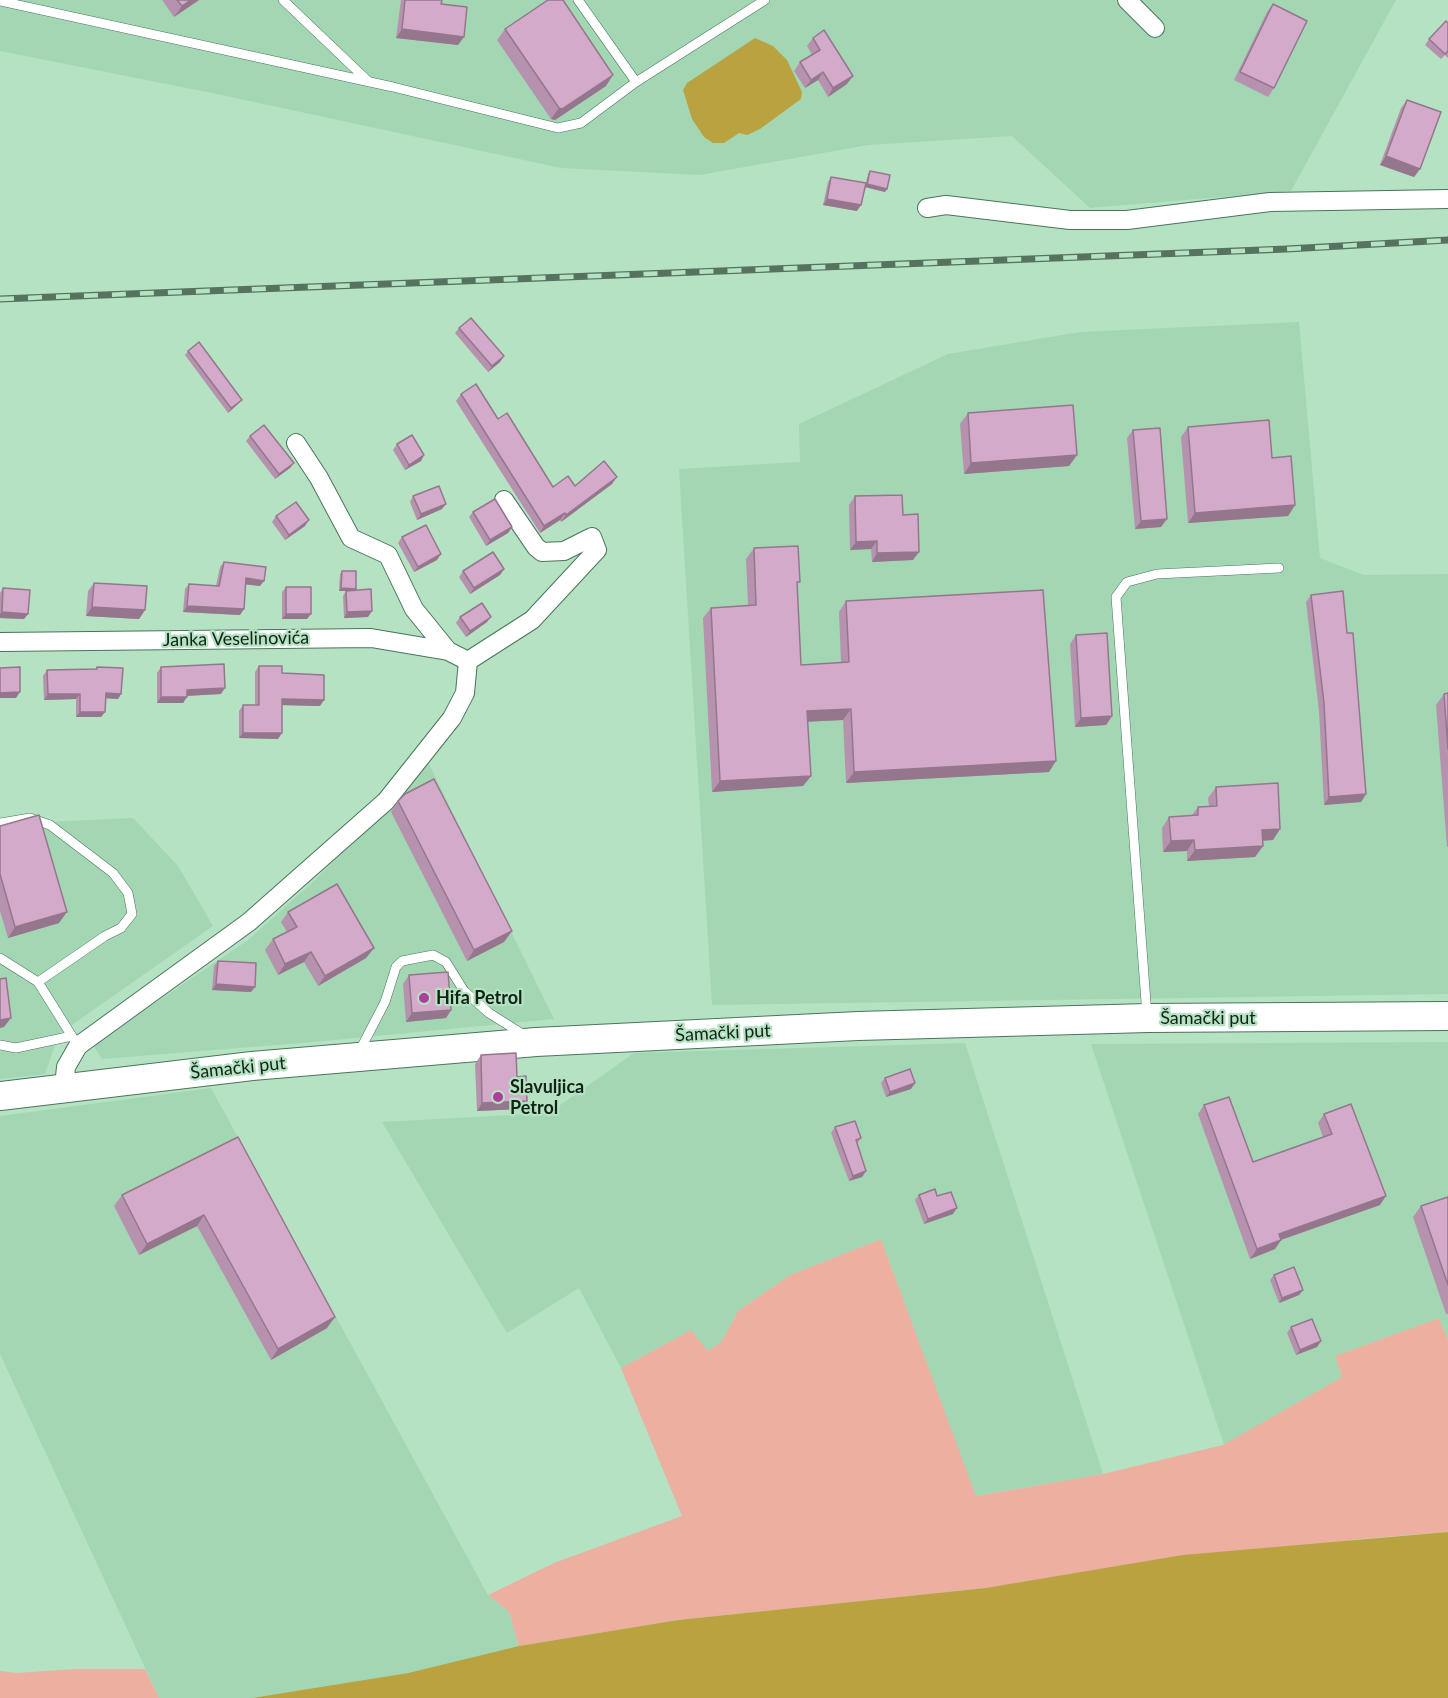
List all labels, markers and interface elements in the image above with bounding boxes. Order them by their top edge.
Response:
street label: Janka Veselinovića [163,627,309,651]
place label: Hifa Petrol [436,987,522,1009]
marker: Hifa Petrol [417,991,431,1005]
street label: Šamački put [1160,1007,1256,1029]
street label: Šamački put [675,1020,771,1046]
street label: Šamački put [189,1052,287,1084]
place label: Slavuljica Petrol [510,1076,584,1118]
marker: Slavuljica Petrol [491,1090,505,1104]

